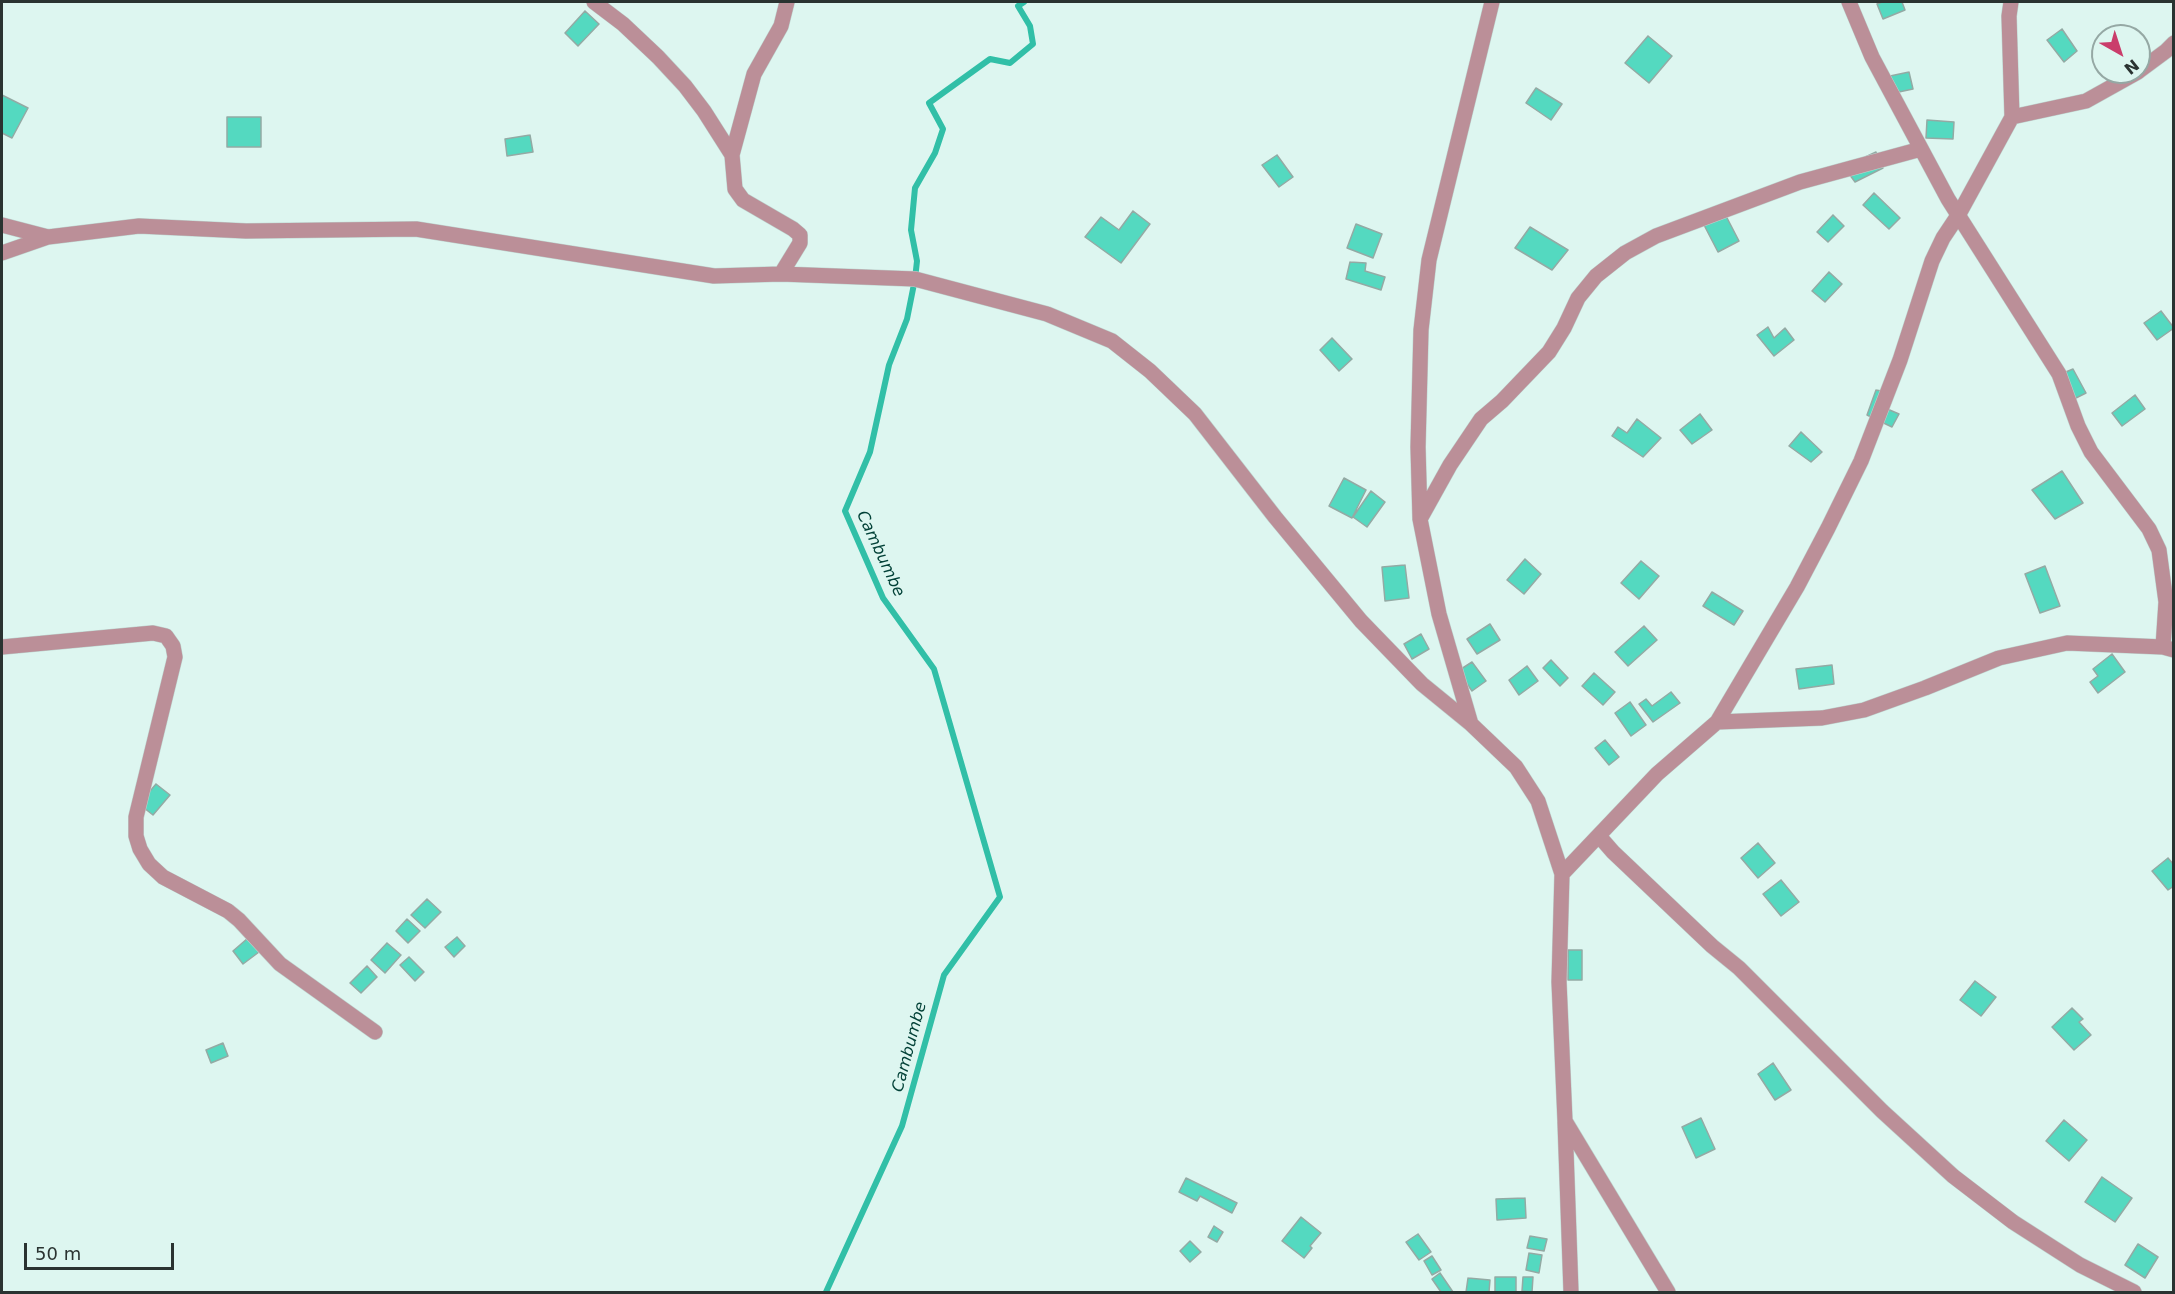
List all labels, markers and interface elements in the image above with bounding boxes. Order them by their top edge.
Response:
north arrow [2091,24,2151,84]
text: N [2120,55,2143,78]
water label: Cambumbe [852,508,908,600]
water label: Cambumbe [889,1000,931,1094]
scale bar [27,1231,177,1269]
text: 50 m [35,1243,81,1264]

